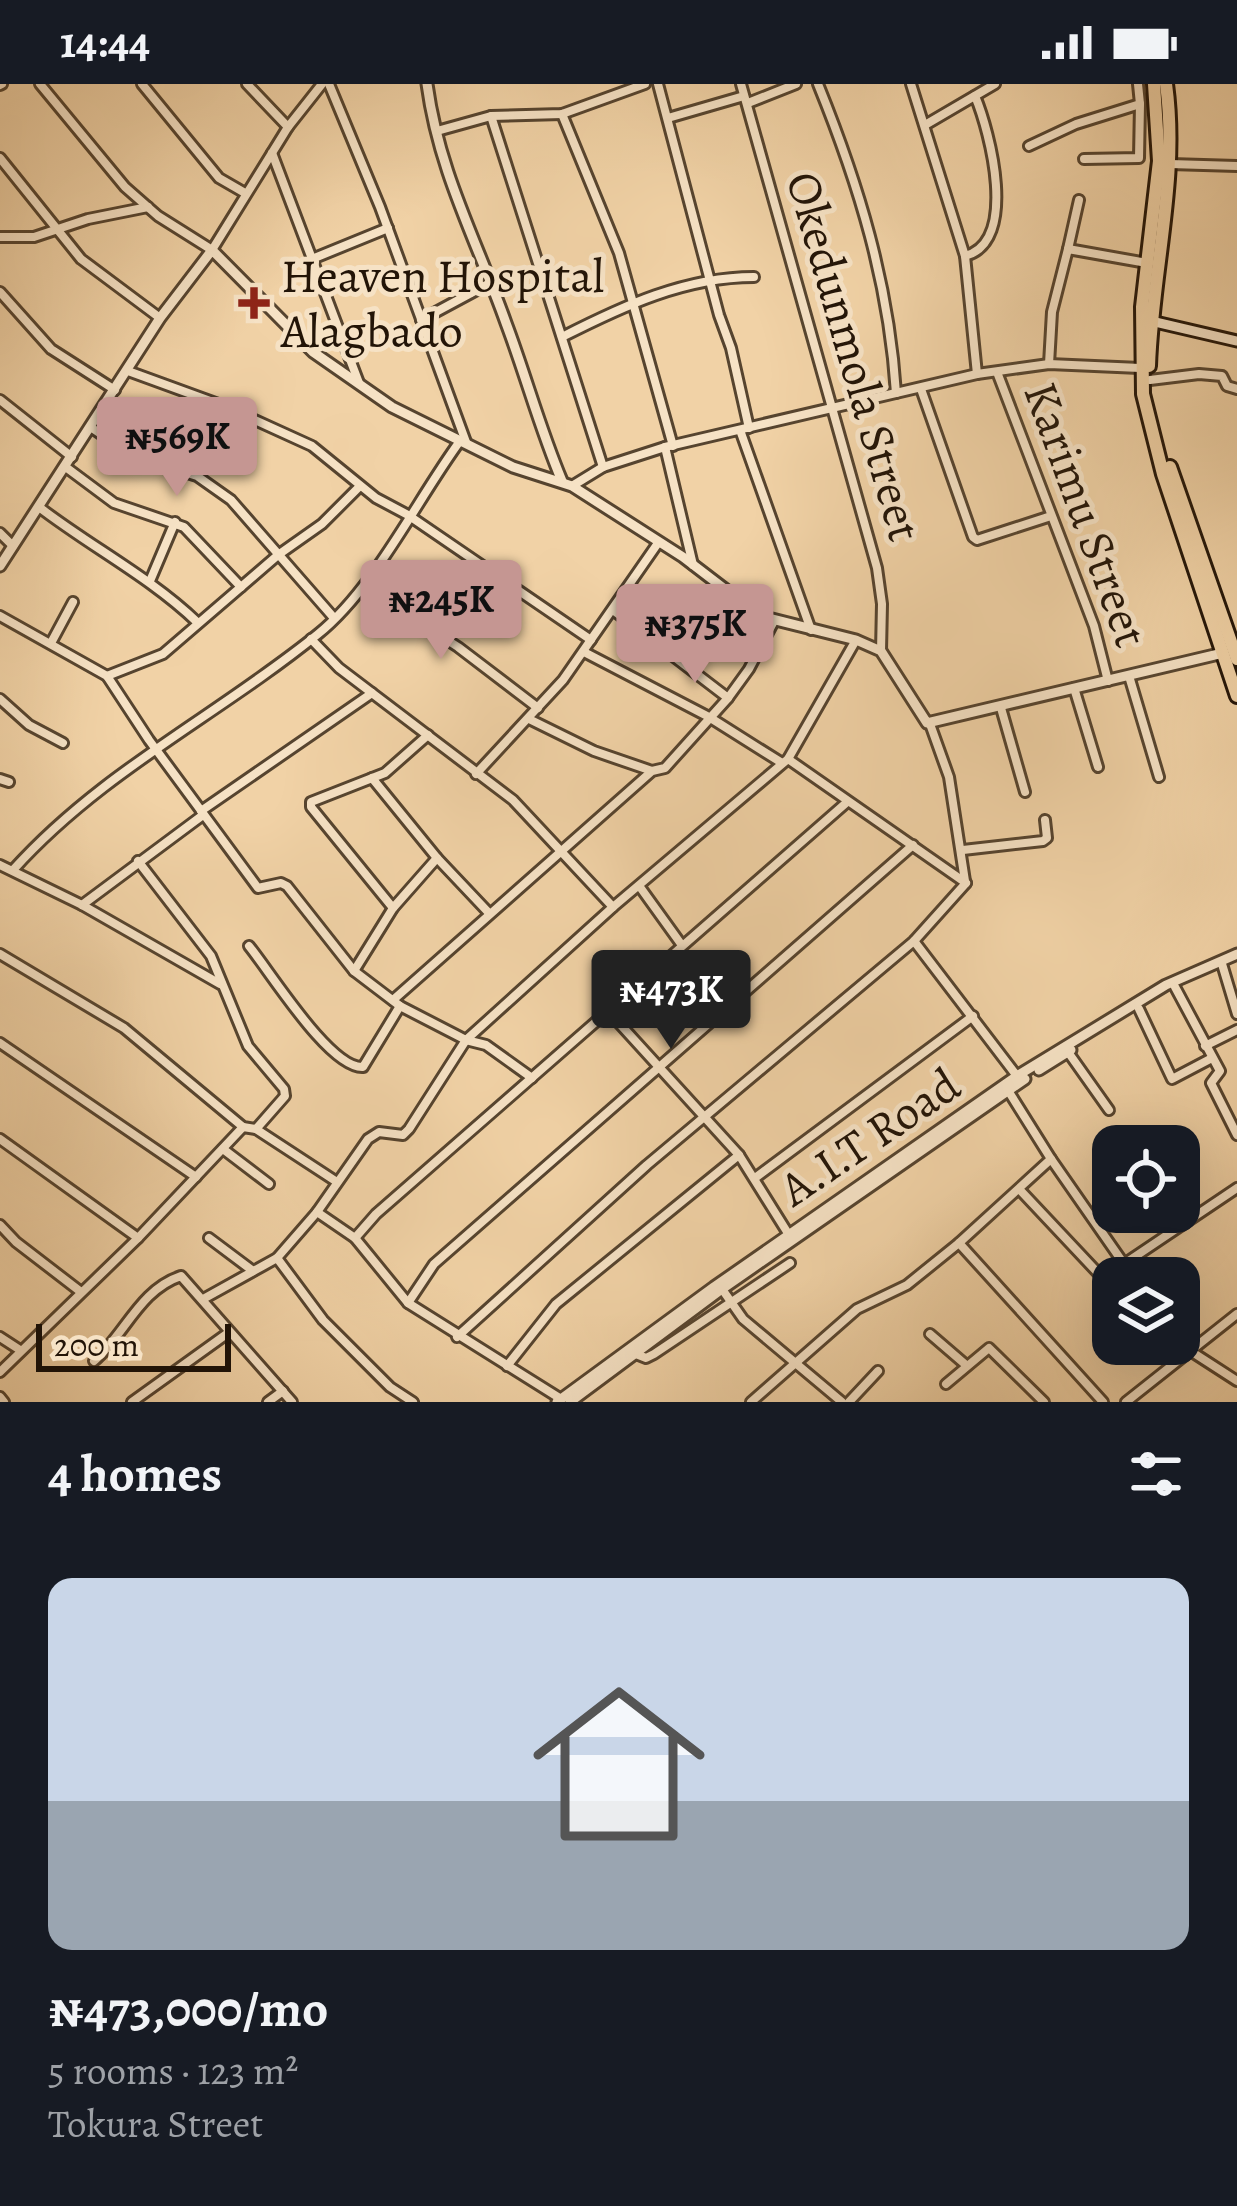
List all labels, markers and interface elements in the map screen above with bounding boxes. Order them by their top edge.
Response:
text: 14:44 [60,11,150,73]
street label: Okedunmola Street [770,164,938,549]
place label: Heaven Hospital Alagbado [280,243,604,364]
marker: Heaven Hospital Alagbado [238,287,270,319]
street label: Karimu Street [1008,373,1165,656]
pin: ₦569K [93,397,261,499]
text: ₦569K [124,409,230,462]
pin: ₦245K [357,560,525,662]
text: ₦245K [388,572,494,625]
pin: ₦375K [611,584,779,686]
text: ₦375K [643,596,747,649]
pin: ₦473K [587,950,755,1052]
text: ₦473K [619,962,723,1015]
street label: A.I.T Road [765,1052,973,1222]
map controls [1092,1125,1200,1365]
button: locate [1092,1125,1200,1233]
button: layers [1092,1257,1200,1365]
scale bar [36,1318,231,1371]
text: 200 m [54,1322,139,1367]
text: 4 homes [48,1439,222,1509]
icon: filters [1123,1441,1189,1507]
icon: home [511,1656,727,1872]
text: ₦473,000/mo [48,1974,328,2044]
text: 5 rooms · 123 m² [48,2044,298,2097]
text: Tokura Street [48,2097,263,2150]

